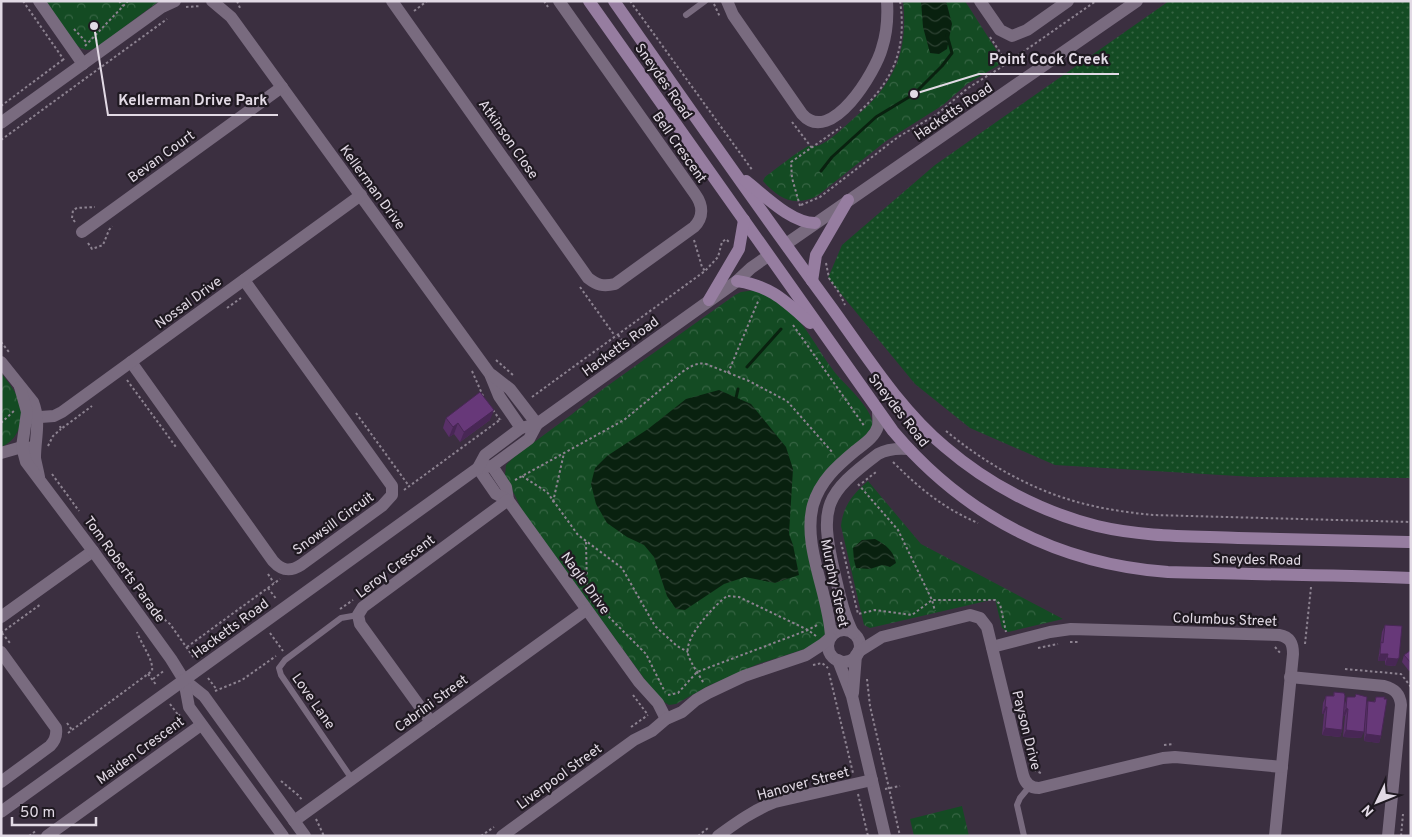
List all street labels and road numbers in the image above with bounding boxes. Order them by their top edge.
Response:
street label: Sneydes Road [630,41,695,123]
street label: Hacketts Road [911,80,996,145]
street label: Atkinson Close [474,97,541,183]
street label: Bell Crescent [648,109,710,187]
street label: Bevan Court [125,127,198,187]
street label: Kellerman Drive [335,142,408,234]
street label: Nossal Drive [152,273,225,333]
street label: Hacketts Road [579,314,663,381]
street label: Sneydes Road [864,371,932,451]
street label: Snowsill Circuit [290,489,378,559]
street label: Tom Roberts Parade [80,513,168,626]
street label: Leroy Crescent [353,532,439,603]
street label: Murphy Street [816,538,851,629]
street label: Nagle Drive [557,550,613,618]
street label: Sneydes Road [1213,551,1301,570]
street label: Hacketts Road [189,596,273,663]
street label: Columbus Street [1172,610,1278,631]
street label: Love Lane [287,671,338,733]
street label: Cabrini Street [392,672,472,736]
street label: Payson Drive [1007,689,1044,772]
street label: Maiden Crescent [94,714,188,789]
street label: Liverpool Street [514,741,606,814]
street label: Hanover Street [755,764,851,805]

